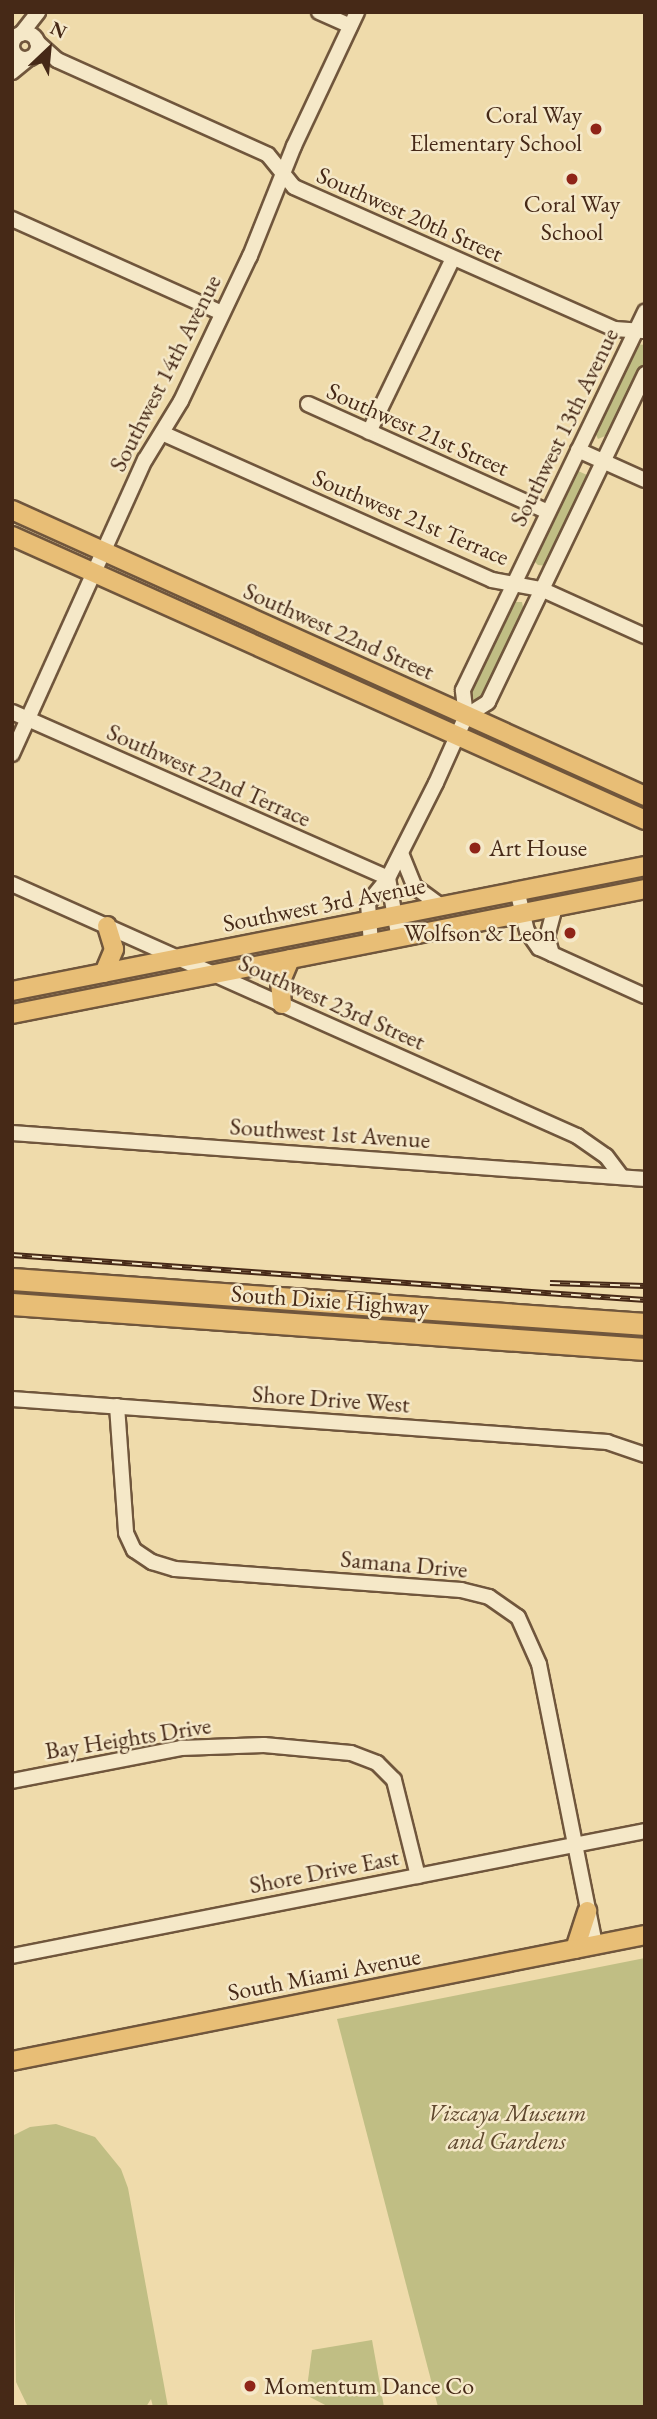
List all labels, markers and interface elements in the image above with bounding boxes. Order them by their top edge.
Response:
north arrow [14,14,84,84]
text: N [46,15,71,44]
place label: Coral Way Elementary School [410,101,582,157]
marker: Coral Way Elementary School [588,121,604,137]
street label: Southwest 20th Street [312,160,508,268]
marker: Coral Way School [564,171,580,187]
place label: Coral Way School [524,190,620,246]
street label: Southwest 14th Avenue [103,270,227,476]
street label: Southwest 13th Avenue [504,323,624,531]
street label: Southwest 21st Street [323,376,513,482]
street label: Southwest 21st Terrace [308,463,514,571]
street label: Southwest 22nd Street [239,576,439,686]
street label: Southwest 22nd Terrace [103,717,315,833]
place label: Art House [489,834,587,862]
marker: Art House [467,840,483,856]
street label: Southwest 3rd Avenue [220,870,428,938]
place label: Wolfson & Leon [404,919,556,947]
marker: Wolfson & Leon [562,925,578,941]
street label: Southwest 23rd Street [234,948,430,1056]
street label: Southwest 1st Avenue [229,1112,431,1154]
street label: South Dixie Highway [230,1279,430,1321]
street label: Shore Drive West [251,1379,411,1419]
street label: Samana Drive [339,1544,469,1584]
street label: Bay Heights Drive [43,1711,213,1765]
street label: Shore Drive East [247,1842,401,1900]
street label: South Miami Avenue [225,1941,423,2007]
park label: Vizcaya Museum and Gardens [428,2099,586,2155]
place label: Momentum Dance Co [264,2372,474,2400]
marker: Momentum Dance Co [242,2378,258,2394]

